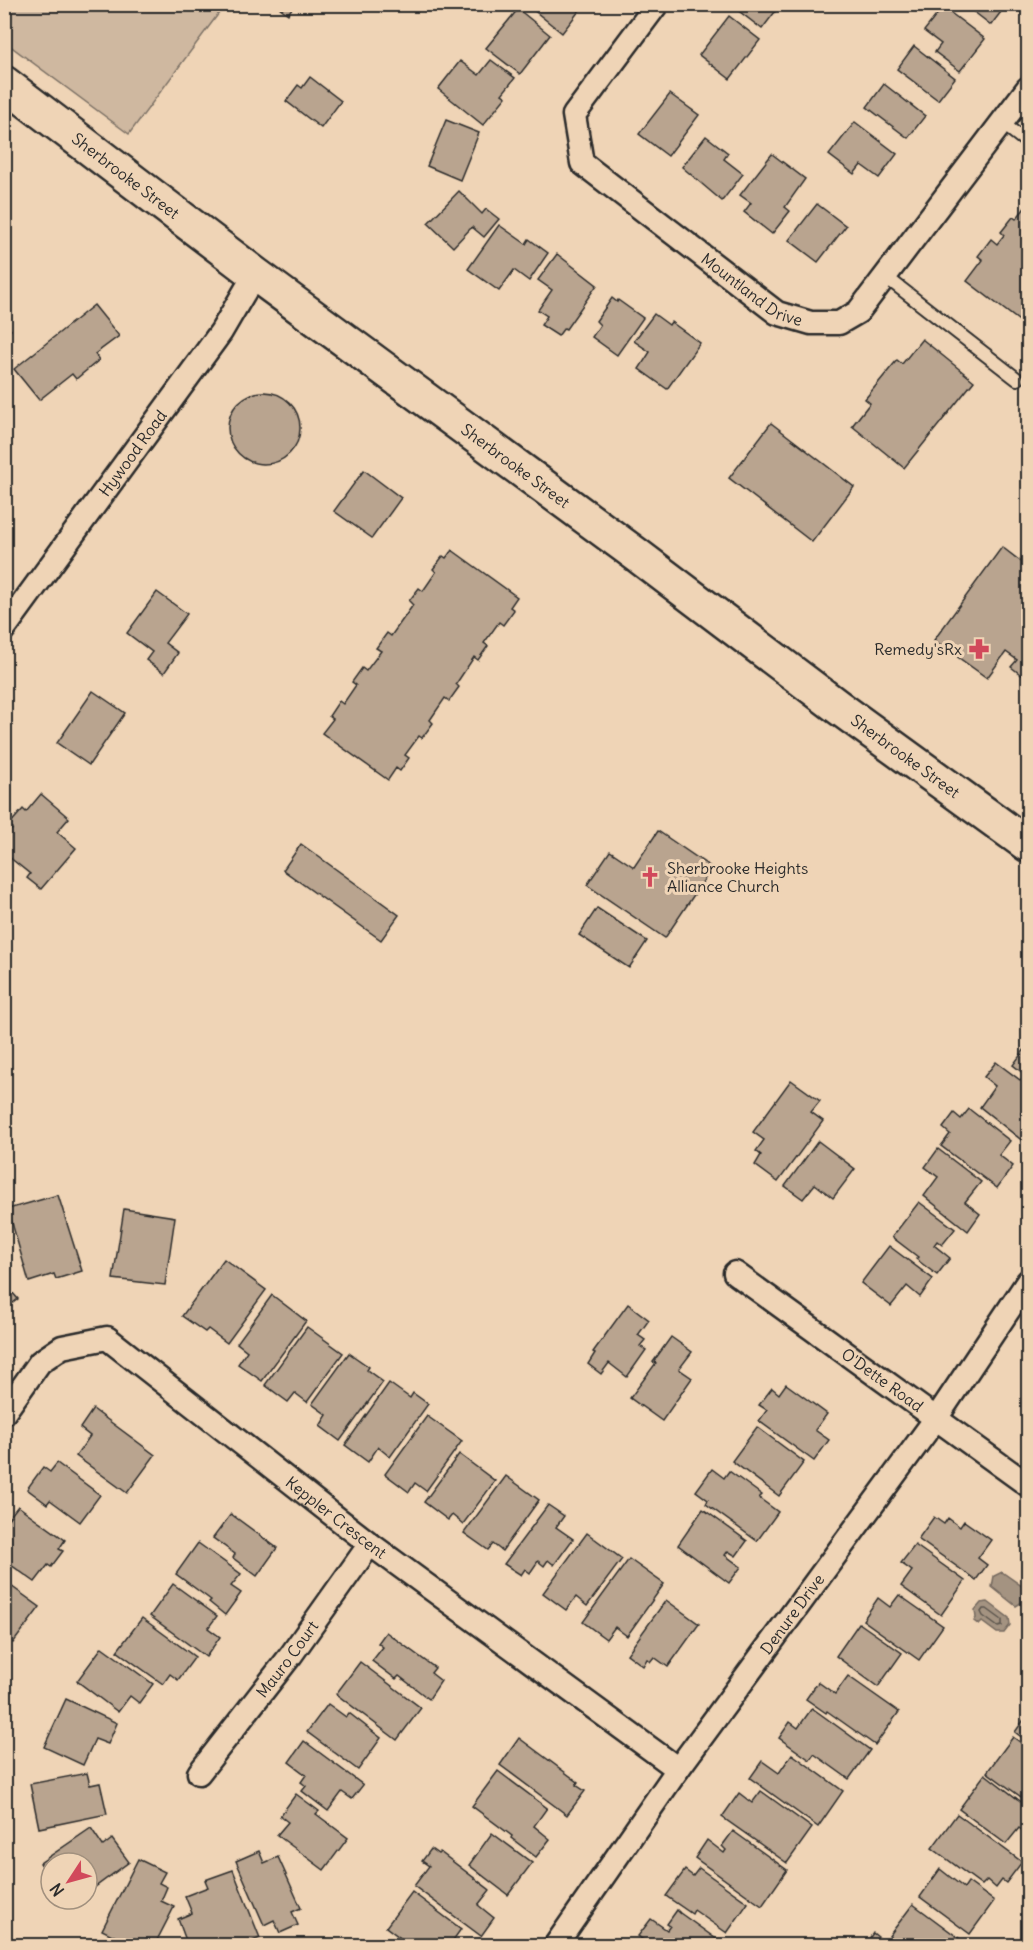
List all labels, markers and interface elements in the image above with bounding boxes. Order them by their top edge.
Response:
street label: Sherbrooke Street [68,128,184,223]
street label: Mountland Drive [697,249,805,330]
street label: Hywood Road [94,406,171,500]
street label: Sherbrooke Street [457,419,574,513]
pharmacy icon: Remedy'sRx [967,637,991,661]
place label: Remedy'sRx [874,639,962,659]
street label: Sherbrooke Street [847,710,964,803]
place label: Sherbrooke Heights Alliance Church [667,858,808,896]
church icon: Sherbrooke Heights Alliance Church [638,865,662,889]
street label: O'Dette Road [838,1343,927,1416]
street label: Keppler Crescent [282,1472,391,1563]
street label: Denure Drive [756,1570,828,1658]
street label: Mauro Court [252,1616,323,1702]
north arrow [39,1851,99,1911]
text: N [46,1879,68,1900]

